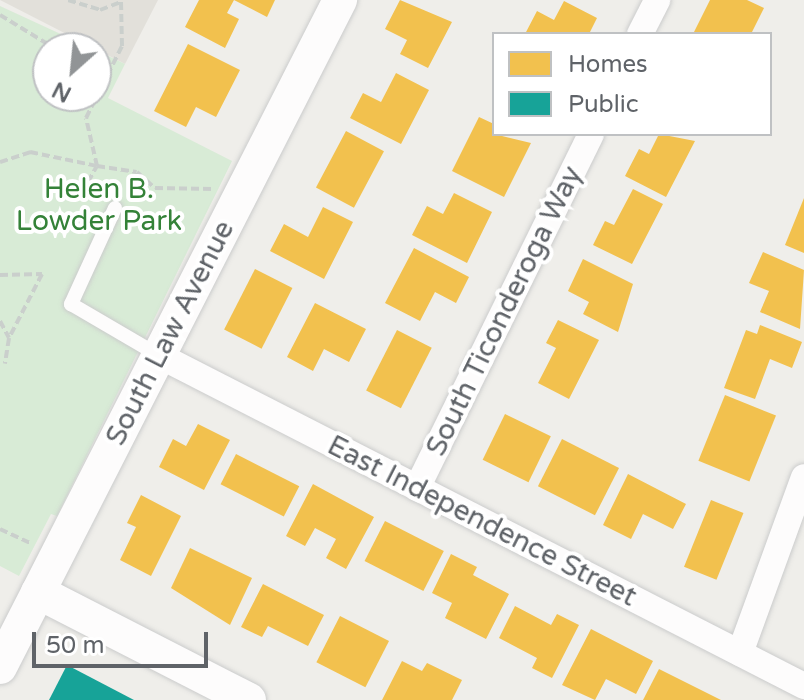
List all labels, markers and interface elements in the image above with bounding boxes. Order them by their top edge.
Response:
north arrow [32,32,112,112]
legend [492,32,772,136]
text: Homes [568,50,648,79]
text: N [48,76,76,107]
text: Public [568,90,638,119]
street label: South Ticonderoga Way [419,161,589,461]
park label: Helen B. Lowder Park [16,172,182,238]
street label: South Law Avenue [99,215,241,451]
street label: East Independence Street [322,428,642,614]
scale bar [36,616,212,666]
text: 50 m [46,631,104,660]

